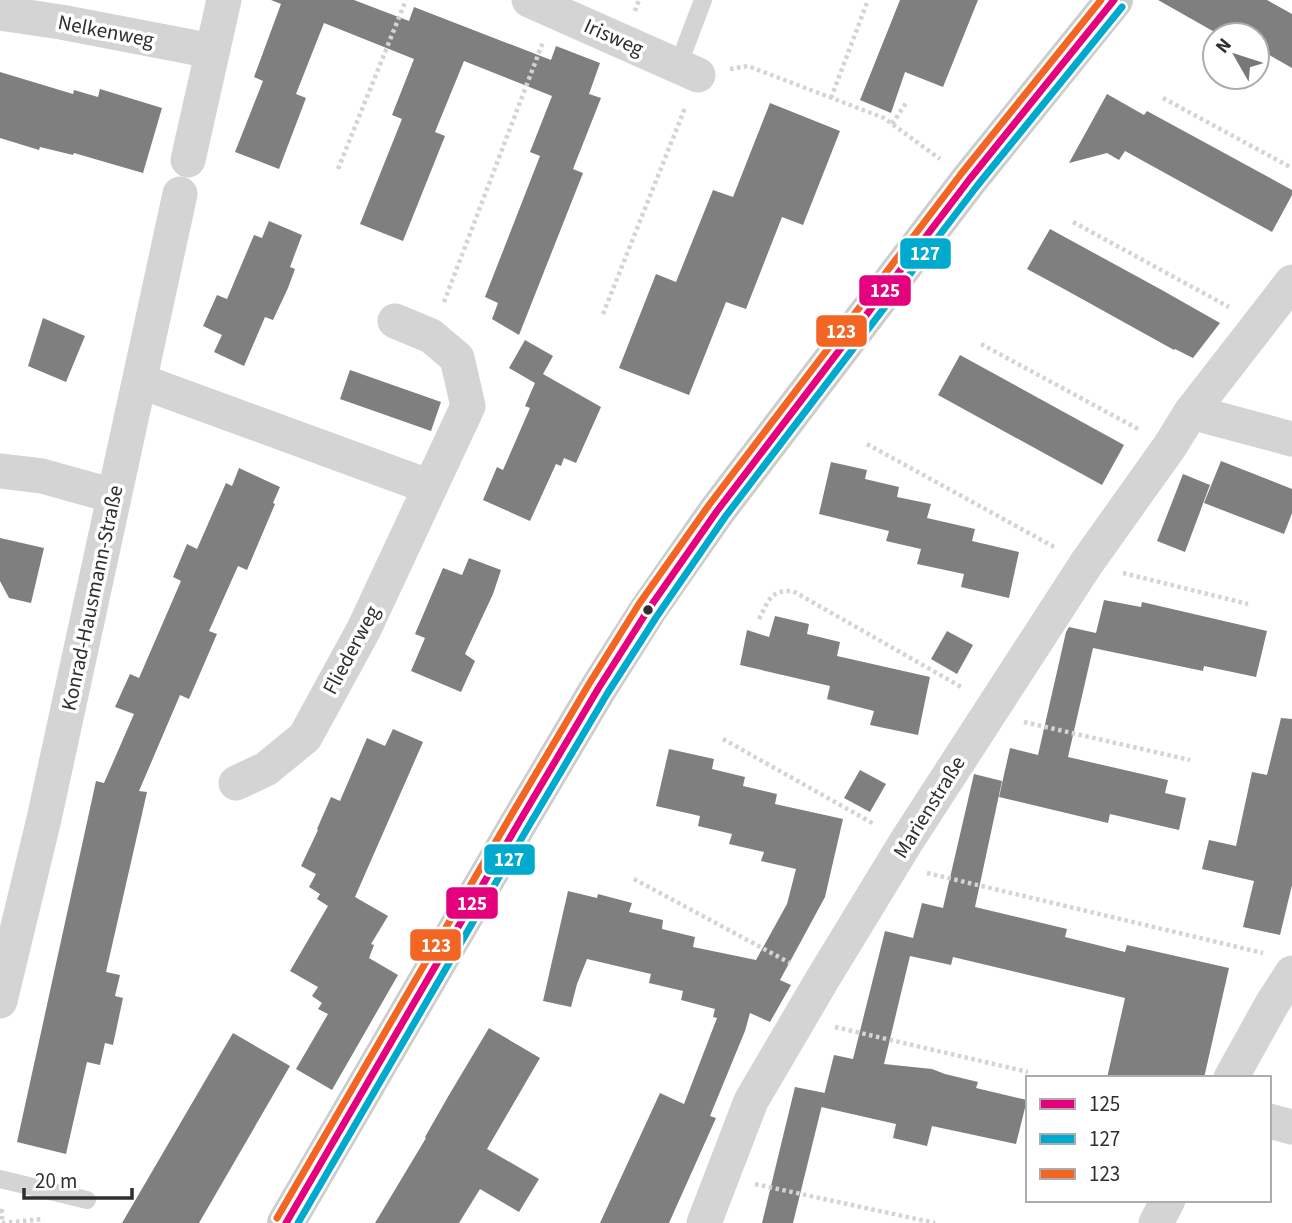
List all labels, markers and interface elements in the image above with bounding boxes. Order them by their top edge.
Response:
street label: Nelkenweg [55,7,157,55]
street label: Irisweg [579,11,649,64]
north arrow [1201,21,1271,91]
text: N [1209,33,1238,60]
line badge: 127 [899,237,952,270]
text: 127 [910,241,940,268]
line badge: 125 [858,274,912,307]
text: 125 [870,278,900,305]
line badge: 123 [815,314,868,348]
text: 123 [826,319,856,346]
street label: Konrad-Hausmann-Straße [53,483,131,713]
street label: Fliederweg [315,600,387,700]
unlabelled marker [641,603,655,617]
street label: Marienstraße [886,750,972,864]
line badge: 127 [483,843,536,876]
text: 127 [494,847,524,874]
line badge: 125 [445,886,499,920]
text: 125 [457,891,487,918]
line badge: 123 [409,928,462,962]
text: 123 [421,933,451,960]
legend [1026,1076,1271,1202]
text: 125 [1089,1089,1120,1119]
text: 127 [1089,1124,1120,1154]
scale bar [24,1156,133,1200]
text: 123 [1089,1159,1120,1189]
text: 20 m [35,1166,77,1196]

